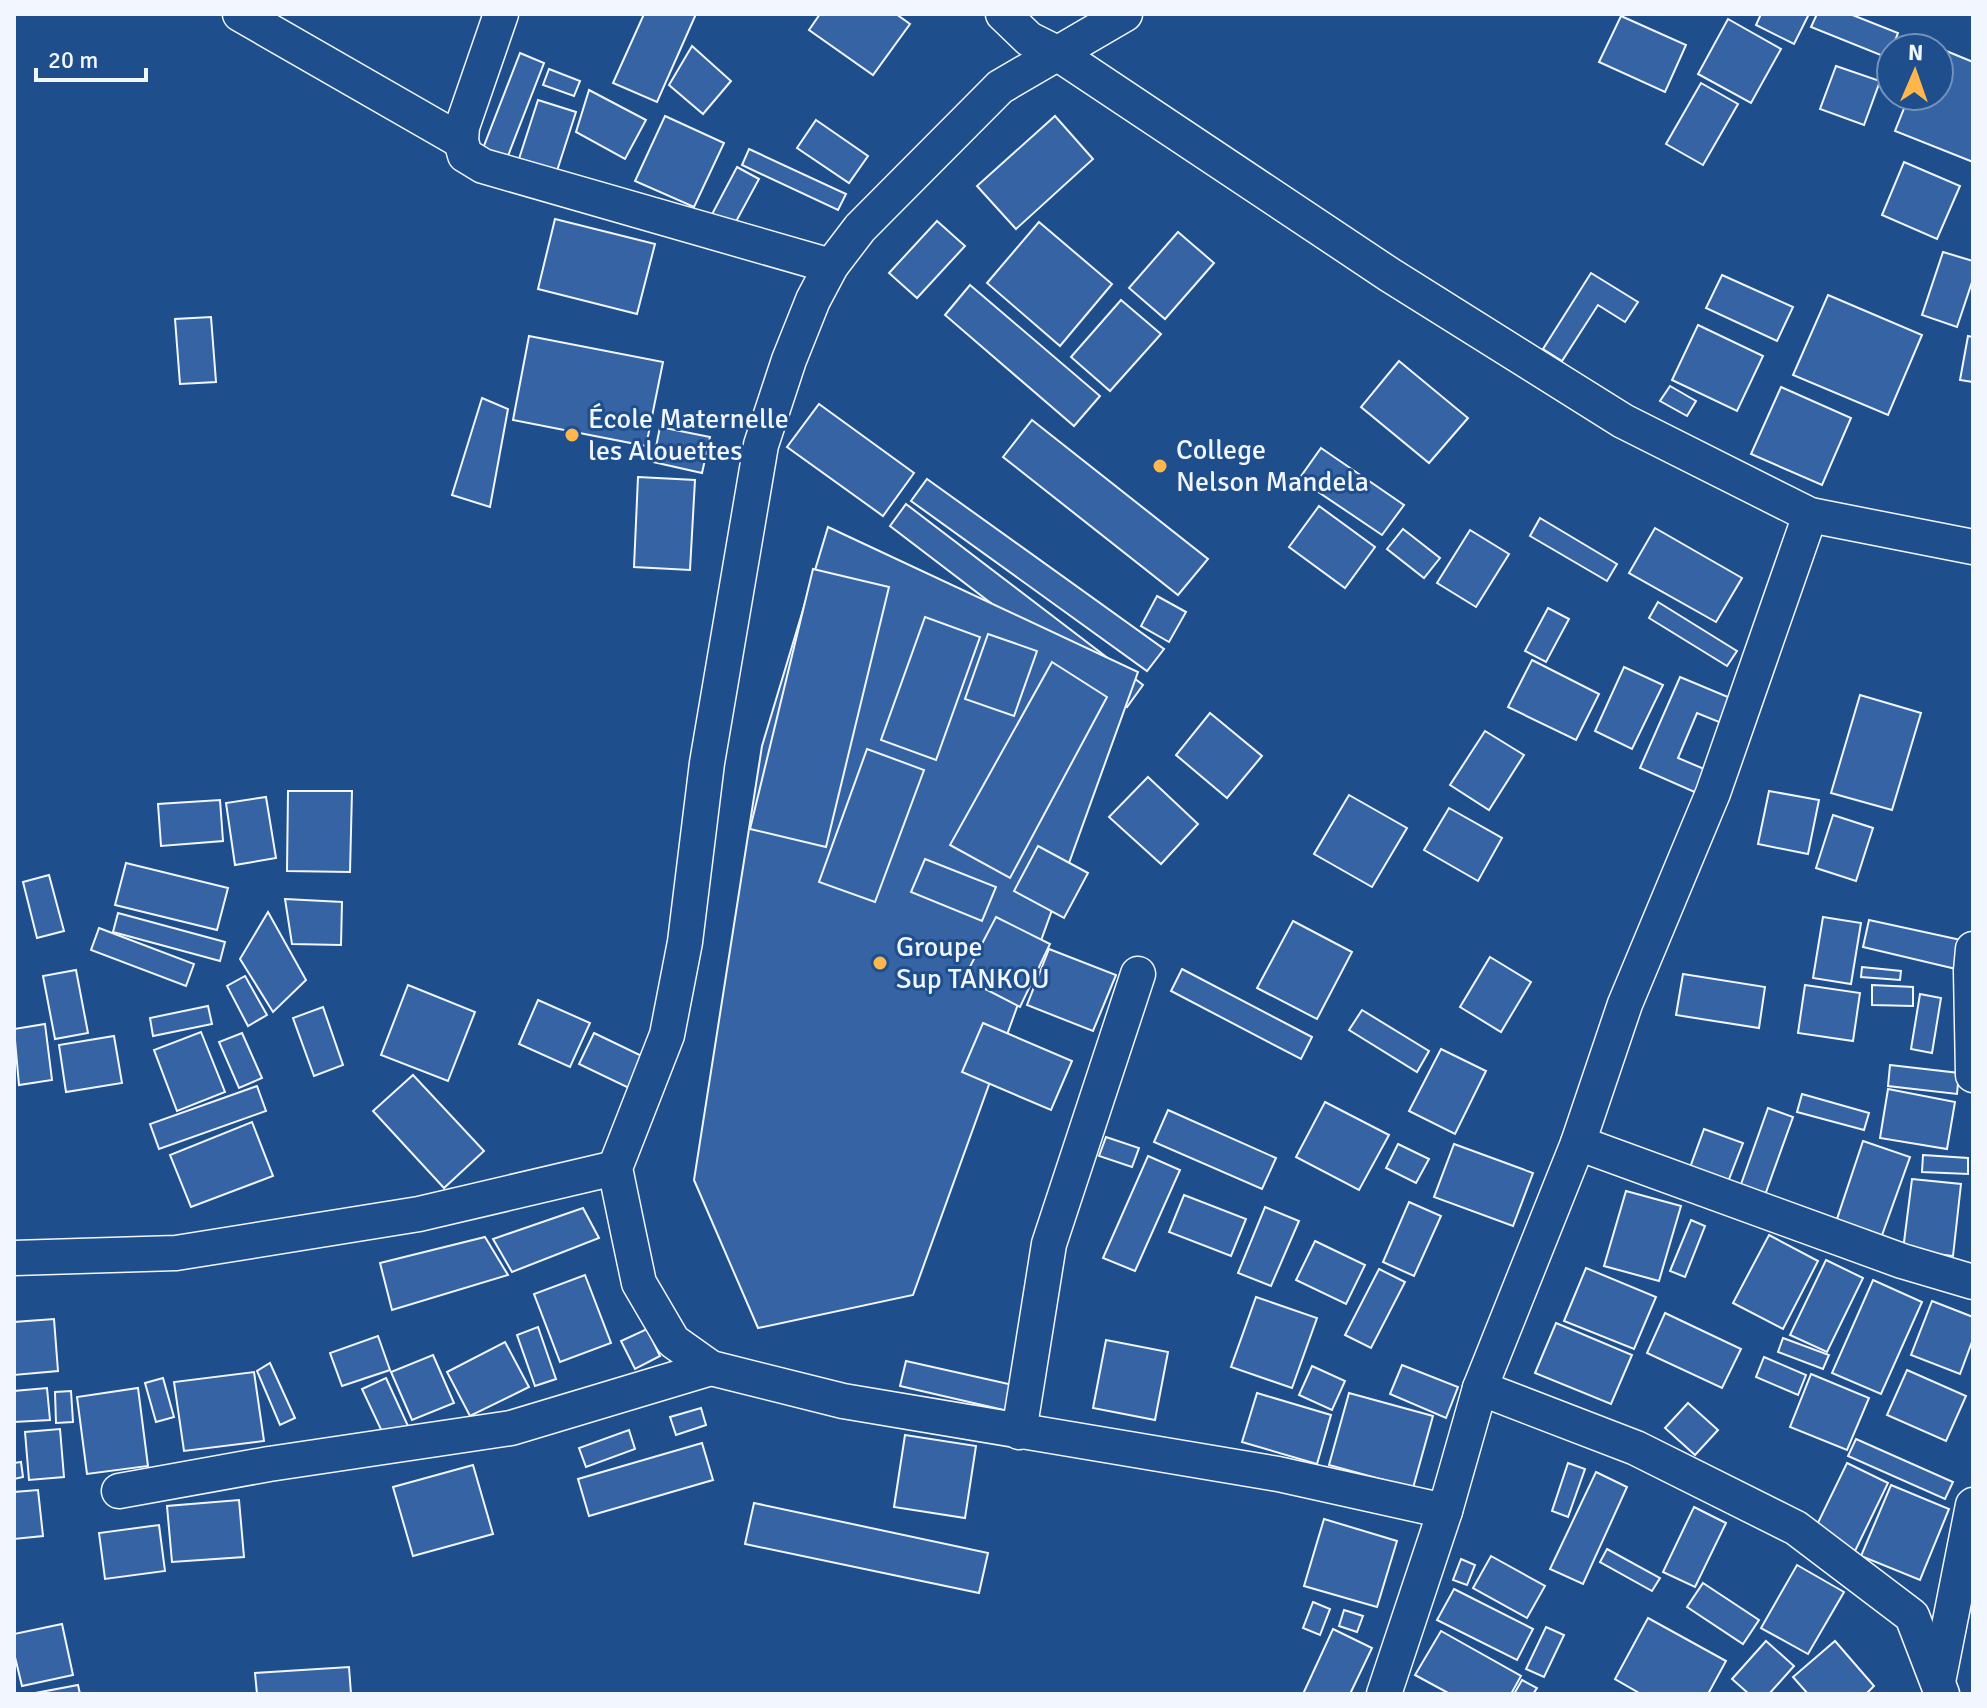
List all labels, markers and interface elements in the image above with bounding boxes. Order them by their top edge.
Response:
scale bar [36,32,146,82]
north arrow [1875,32,1955,112]
text: N [1908,39,1924,66]
text: 20 m [48,45,98,75]
place label: École Maternelle les Alouettes [588,402,789,468]
marker: École Maternelle les Alouettes [563,426,581,444]
place label: College Nelson Mandela [1176,433,1369,499]
marker: College Nelson Mandela [1151,457,1169,475]
place label: Groupe Sup TANKOU [896,930,1050,996]
marker: Groupe Sup TANKOU [871,954,889,972]

